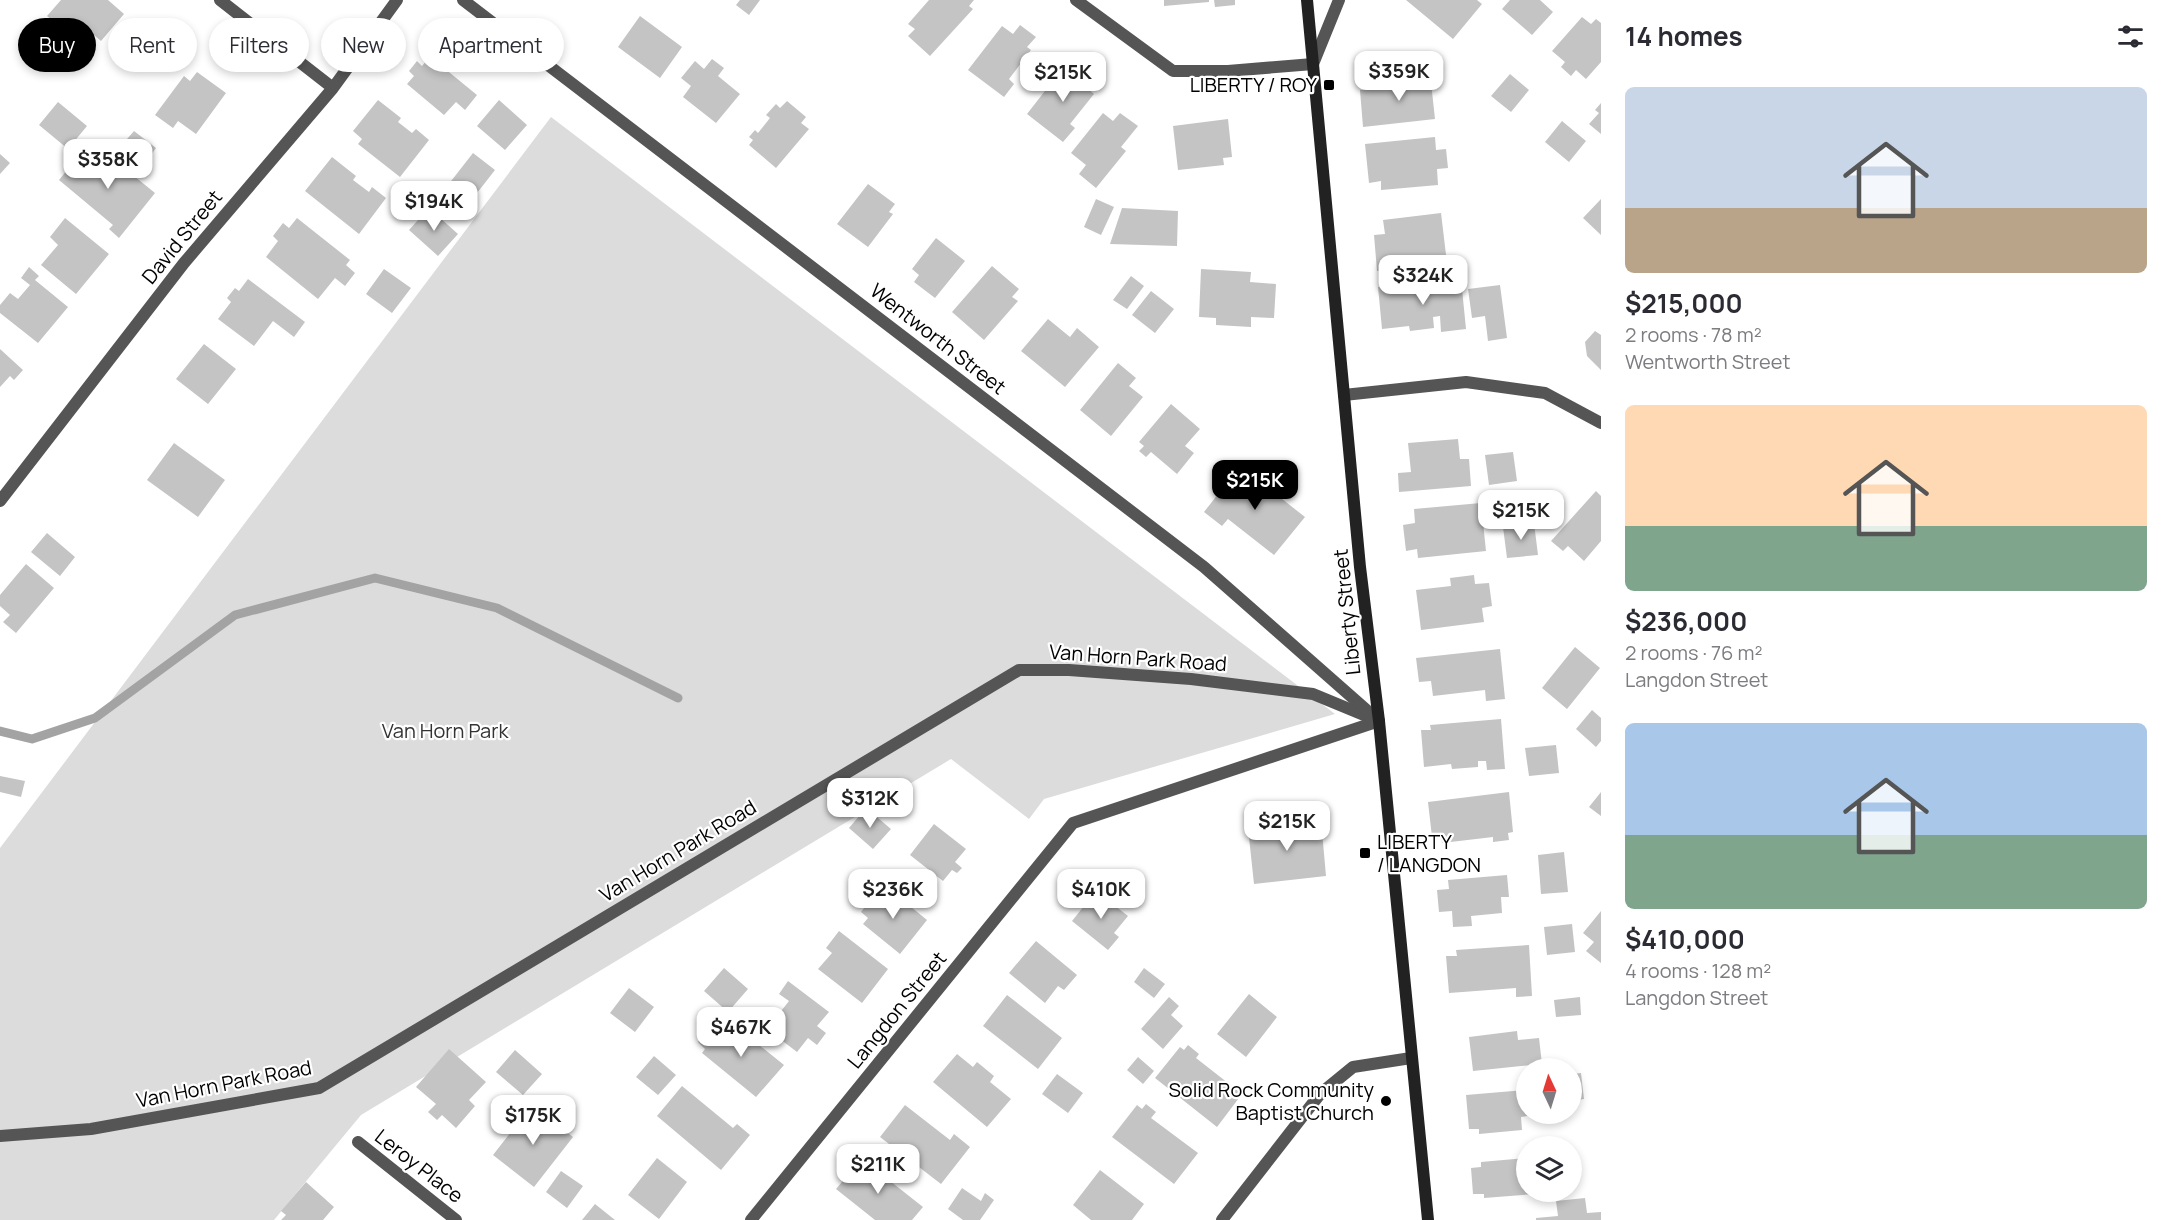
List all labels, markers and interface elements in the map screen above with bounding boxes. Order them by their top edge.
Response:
chip: Buy [18,18,96,72]
chip: Rent [108,18,197,72]
chip: Filters [209,18,309,72]
chip: New [321,18,406,72]
chip: Apartment [418,18,564,72]
text: 14 homes [1625,18,1743,54]
icon: filters [2114,20,2147,53]
pin: $359K [1357,51,1441,102]
pin: $215K [1021,52,1105,103]
text: $359K [1368,57,1430,84]
text: $215K [1034,58,1092,85]
place label: LIBERTY / ROY [1190,71,1318,98]
marker: LIBERTY / ROY [1322,78,1336,92]
icon: home [1832,126,1940,234]
pin: $358K [66,139,150,190]
text: $358K [77,145,139,172]
pin: $194K [392,181,476,232]
street label: David Street [135,184,228,289]
text: $194K [405,187,463,214]
pin: $324K [1381,255,1465,306]
text: $324K [1393,261,1453,288]
street label: Wentworth Street [865,277,1012,400]
text: $215,000 [1625,285,1743,321]
text: 2 rooms · 78 m² [1625,321,1762,348]
text: Wentworth Street [1625,348,1790,375]
icon: home [1832,444,1940,552]
pin: $215K [1213,460,1297,511]
text: $215K [1226,466,1284,493]
pin: $215K [1479,490,1563,541]
text: $215K [1492,496,1550,523]
street label: Liberty Street [1326,548,1367,676]
text: $236,000 [1625,603,1747,639]
street label: Van Horn Park Road [1048,638,1228,677]
text: 2 rooms · 76 m² [1625,639,1762,666]
text: Langdon Street [1625,666,1768,693]
park label: Van Horn Park [382,717,509,744]
icon: home [1832,762,1940,870]
pin: $312K [828,778,912,829]
text: $312K [841,784,899,811]
street label: Van Horn Park Road [594,793,761,908]
pin: $215K [1245,801,1329,852]
text: $215K [1258,807,1316,834]
place label: LIBERTY / LANGDON [1377,828,1481,878]
marker: LIBERTY / LANGDON [1358,846,1372,860]
pin: $236K [851,869,935,920]
pin: $410K [1059,869,1143,920]
text: $236K [862,875,924,902]
text: $410K [1071,875,1131,902]
text: $410,000 [1625,921,1745,957]
street label: Langdon Street [841,945,952,1074]
text: 4 rooms · 128 m² [1625,957,1771,984]
text: Langdon Street [1625,984,1768,1011]
pin: $467K [699,1007,783,1058]
text: $467K [711,1013,771,1040]
street label: Van Horn Park Road [134,1053,314,1114]
north arrow [1516,1058,1582,1124]
map controls [1516,1058,1582,1202]
place label: Solid Rock Community Baptist Church [1168,1076,1374,1126]
marker: Solid Rock Community Baptist Church [1379,1094,1393,1108]
pin: $175K [491,1095,575,1146]
text: $175K [505,1101,561,1128]
street label: Leroy Place [370,1123,469,1209]
button: layers [1516,1136,1582,1202]
pin: $211K [836,1144,920,1195]
text: $211K [851,1150,905,1177]

